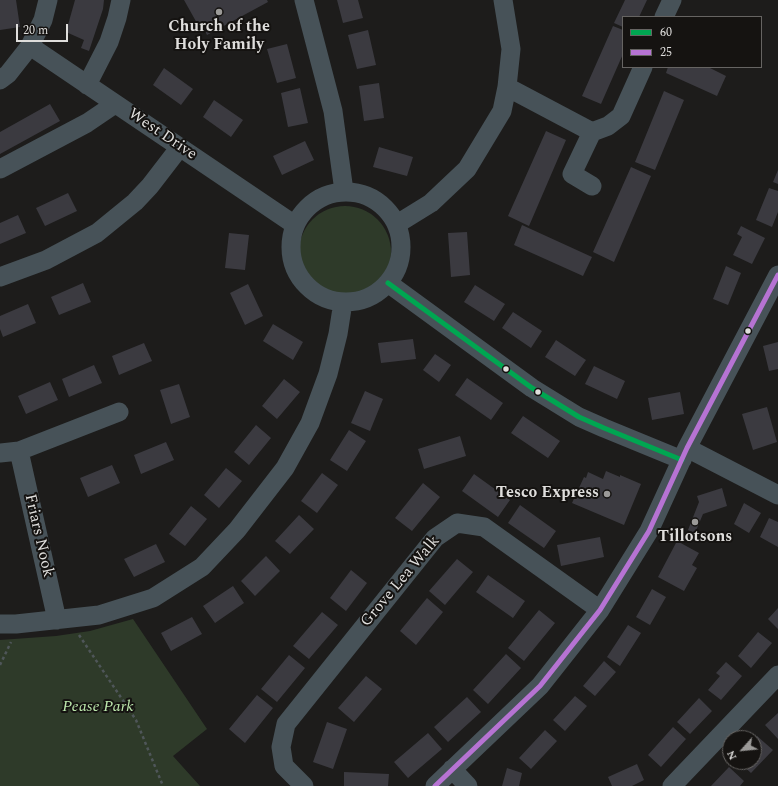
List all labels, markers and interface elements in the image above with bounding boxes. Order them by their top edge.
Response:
marker: Church of the Holy Family [214,7,224,17]
scale bar [18,16,70,42]
legend [622,16,762,68]
place label: Church of the Holy Family [168,18,270,56]
text: 20 m [23,21,48,40]
text: 60 [660,23,672,42]
text: 25 [660,43,672,62]
street label: West Drive [124,105,200,165]
unlabelled marker [743,326,753,336]
unlabelled marker [501,364,511,374]
unlabelled marker [533,387,543,397]
place label: Tesco Express [496,484,599,504]
marker: Tesco Express [602,489,612,499]
street label: Friars Nook [19,492,57,580]
marker: Tillotsons [690,517,700,527]
place label: Tillotsons [658,528,732,548]
street label: Grove Lea Walk [357,532,445,632]
park label: Pease Park [62,698,134,718]
north arrow [722,730,762,770]
text: N [722,747,741,763]

